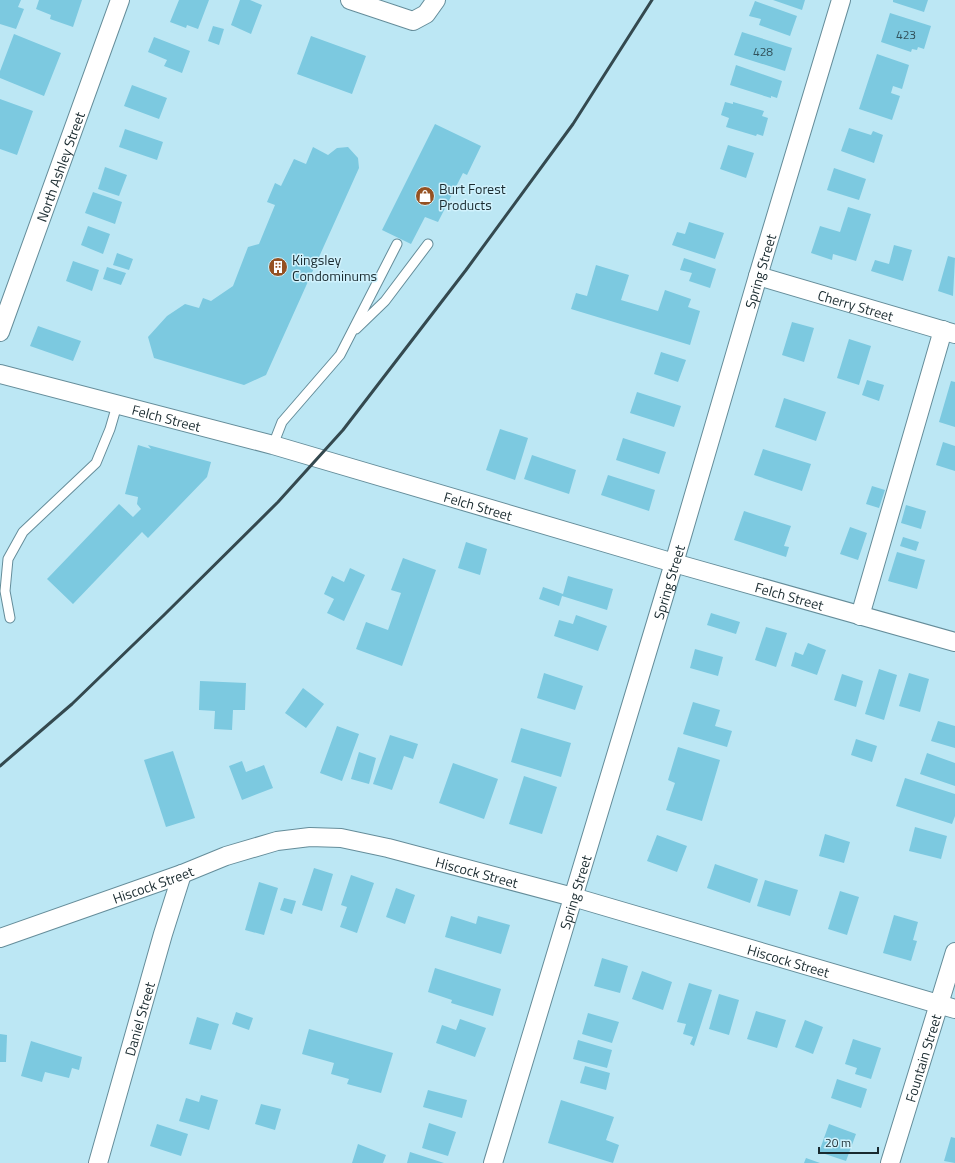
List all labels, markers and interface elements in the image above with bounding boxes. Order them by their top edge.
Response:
house number: 423 [896,25,916,44]
house number: 428 [753,42,773,61]
street label: North Ashley Street [30,108,89,225]
place label: Burt Forest Products [439,178,506,215]
shop icon: Burt Forest Products [414,185,436,207]
street label: Spring Street [739,231,781,311]
place label: Kingsley Condominums [292,249,377,286]
building icon: Kingsley Condominums [267,256,289,278]
street label: Cherry Street [815,284,896,326]
street label: Felch Street [130,398,203,436]
street label: Felch Street [442,485,515,525]
street label: Spring Street [647,542,689,622]
street label: Felch Street [753,576,826,615]
street label: Hiscock Street [433,851,521,893]
street label: Spring Street [554,852,596,932]
street label: Hiscock Street [109,860,197,908]
street label: Hiscock Street [745,938,832,982]
street label: Daniel Street [118,979,159,1058]
street label: Fountain Street [899,1011,946,1105]
scale bar [819,1129,878,1155]
text: 20 m [825,1133,851,1152]

